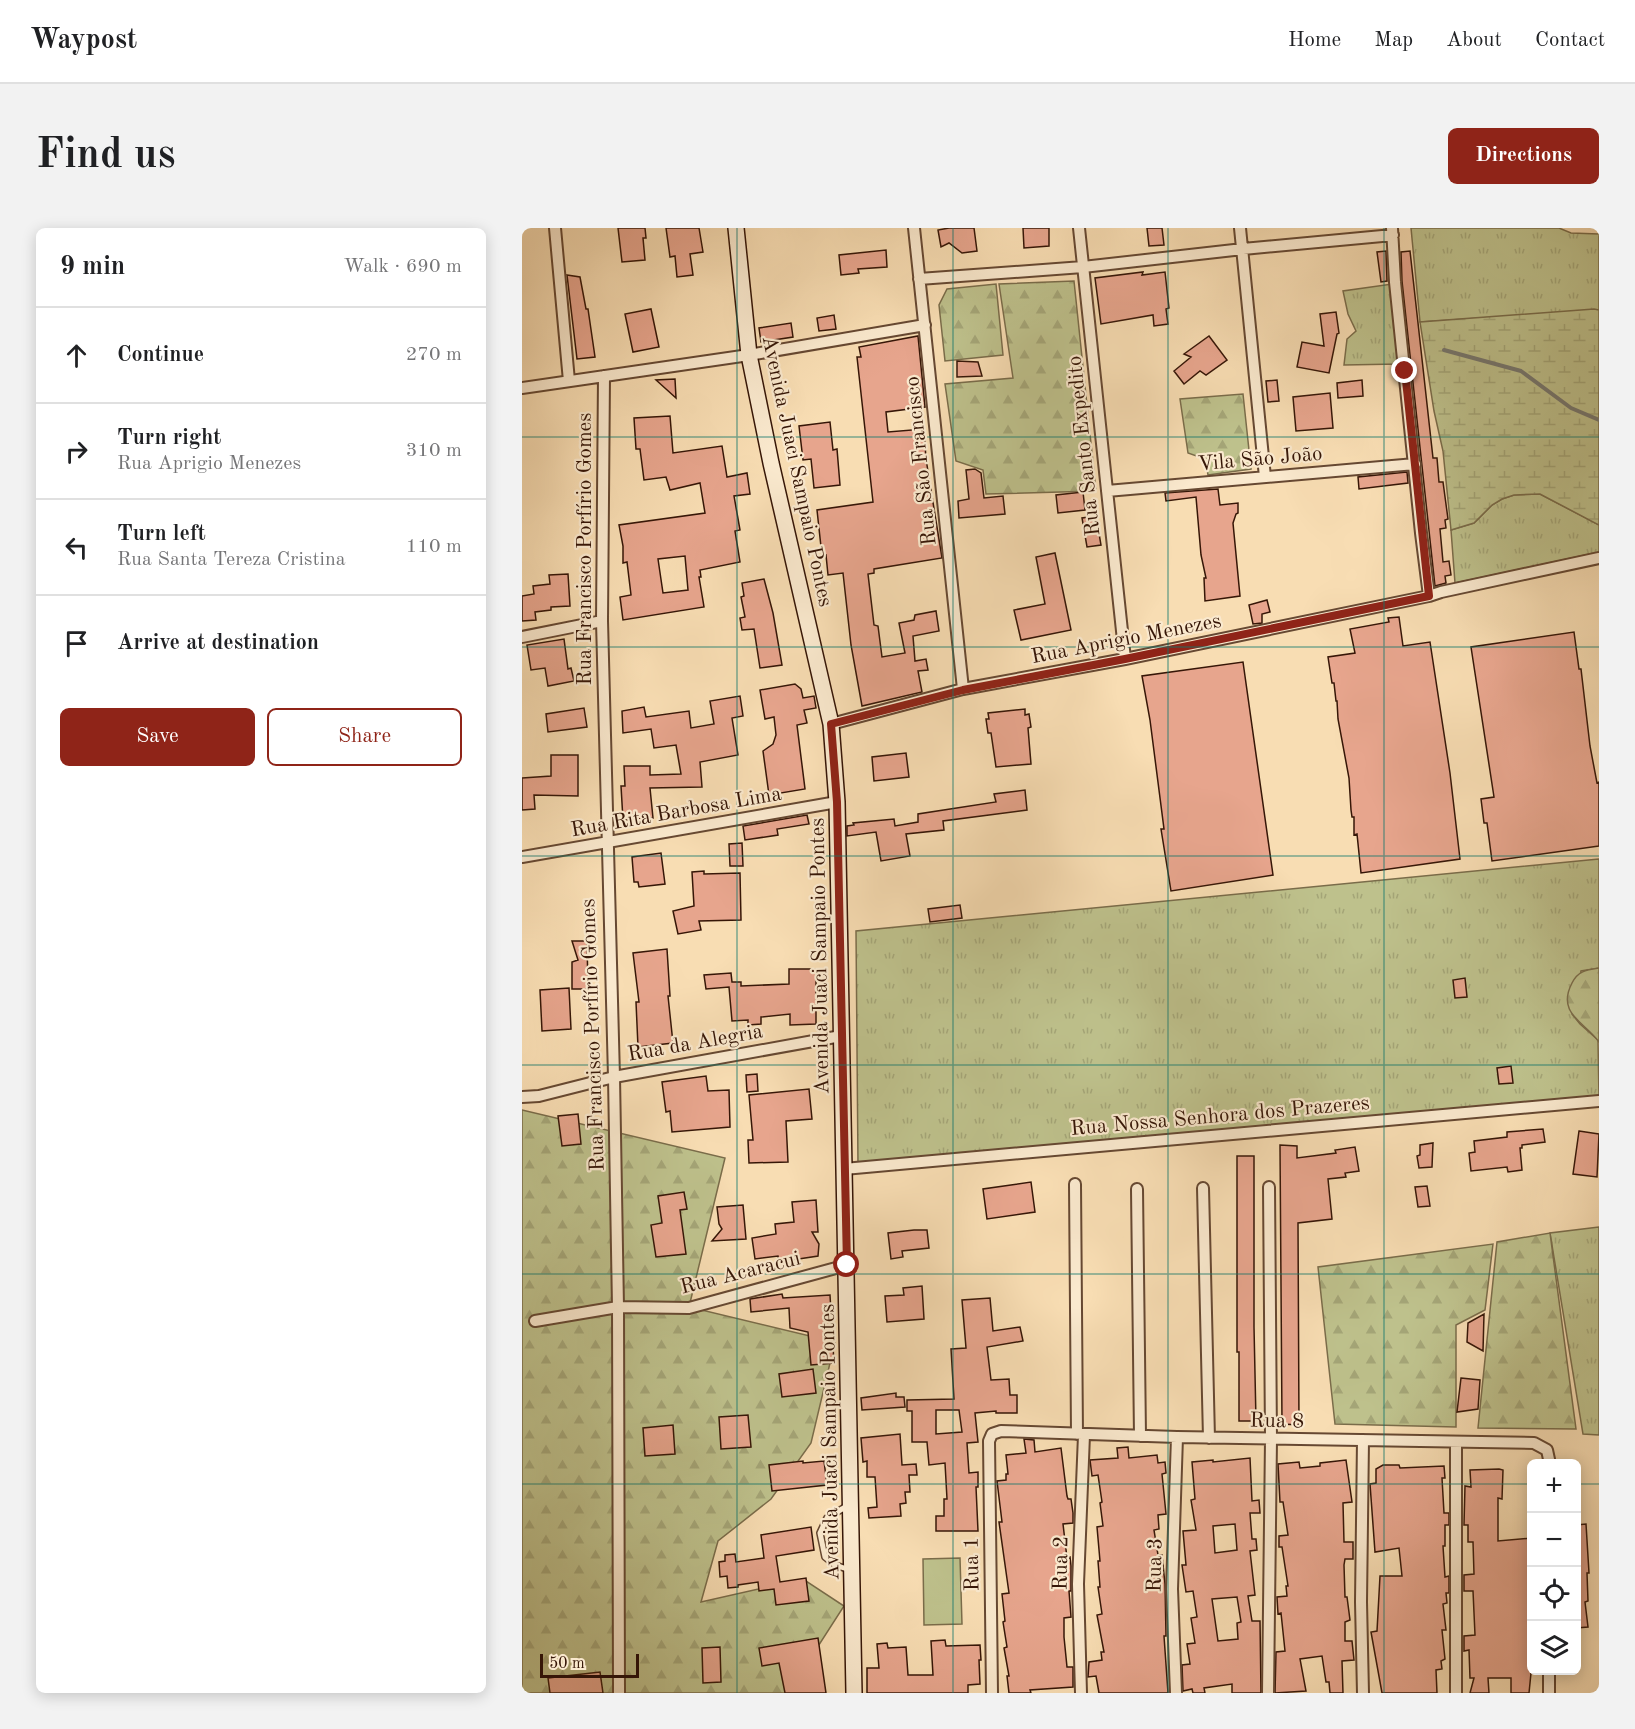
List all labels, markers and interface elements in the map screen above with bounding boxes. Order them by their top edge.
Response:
text: Waypost [30,27,137,55]
text: Home [1288,30,1341,51]
text: Map [1374,30,1413,51]
text: About [1446,30,1502,51]
text: Contact [1535,30,1605,51]
button: Directions [1448,128,1599,184]
text: Find us [36,135,175,177]
text: 9 min [60,254,125,280]
text: Walk · 690 m [343,257,462,277]
street label: Avenida Juaci Sampaio Pontes [757,334,836,609]
icon: ahead [60,339,93,372]
text: Continue [117,344,204,366]
text: 270 m [406,345,462,365]
street label: Rua Santo Expedito [1065,355,1104,537]
route end [1391,357,1417,383]
street label: Rua São Francisco [902,375,941,547]
street label: Rua Francisco Porfírio Gomes [575,413,596,685]
text: Turn right [117,427,221,449]
icon: right [60,435,93,468]
text: 310 m [406,441,462,461]
street label: Vila São João [1197,444,1323,475]
text: Rua Aprigio Menezes [117,454,301,474]
text: Turn left [117,523,206,545]
icon: left [60,531,93,564]
text: 110 m [406,537,462,557]
text: Rua Santa Tereza Cristina [117,550,346,570]
street label: Rua Aprigio Menezes [1029,611,1223,668]
icon: arrive [60,627,93,660]
text: Arrive at destination [117,632,319,654]
button: Save [60,708,255,766]
button: Share [267,708,462,766]
street label: Rua Rita Barbosa Lima [569,784,783,841]
street label: Avenida Juaci Sampaio Pontes [808,817,833,1094]
street label: Rua Francisco Porfírio Gomes [578,898,609,1172]
street label: Rua da Alegria [626,1021,765,1066]
street label: Rua Nossa Senhora dos Prazeres [1070,1093,1371,1140]
street label: Rua Acaracui [678,1248,803,1299]
route start [833,1251,859,1277]
street label: Avenida Juaci Sampaio Pontes [818,1303,843,1580]
street label: Rua 8 [1249,1411,1304,1432]
map controls [1527,1459,1581,1675]
button: + [1527,1459,1581,1513]
button: − [1527,1513,1581,1567]
street label: Rua 1 [962,1536,983,1591]
street label: Rua 2 [1051,1536,1072,1591]
street label: Rua 3 [1145,1538,1166,1593]
button: locate [1527,1567,1581,1621]
button: layers [1527,1621,1581,1675]
scale bar [540,1651,639,1678]
text: 50 m [549,1656,585,1672]

